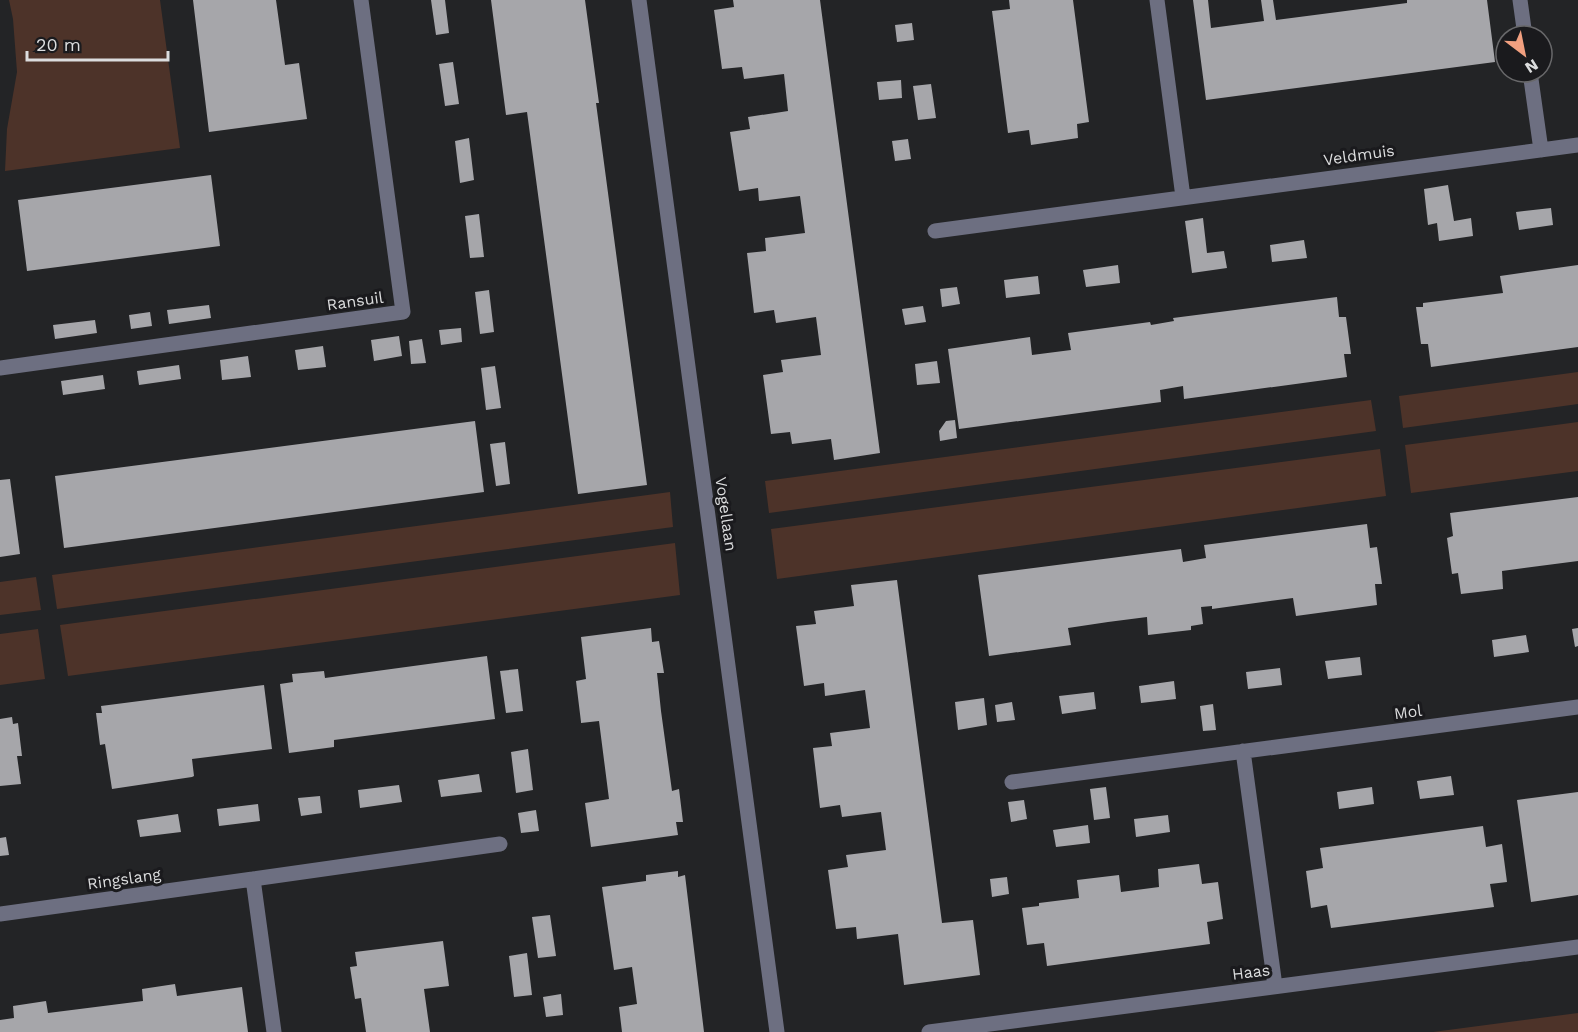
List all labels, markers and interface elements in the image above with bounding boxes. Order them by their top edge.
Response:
scale bar [27,24,168,62]
north arrow [1494,24,1554,84]
text: 20 m [36,34,81,55]
text: N [1522,55,1542,77]
street label: Veldmuis [1322,141,1396,169]
street label: Ransuil [325,288,385,314]
street label: Vogellaan [711,476,741,552]
street label: Mol [1393,701,1423,723]
street label: Ringslang [86,864,162,894]
street label: Haas [1231,960,1271,984]

